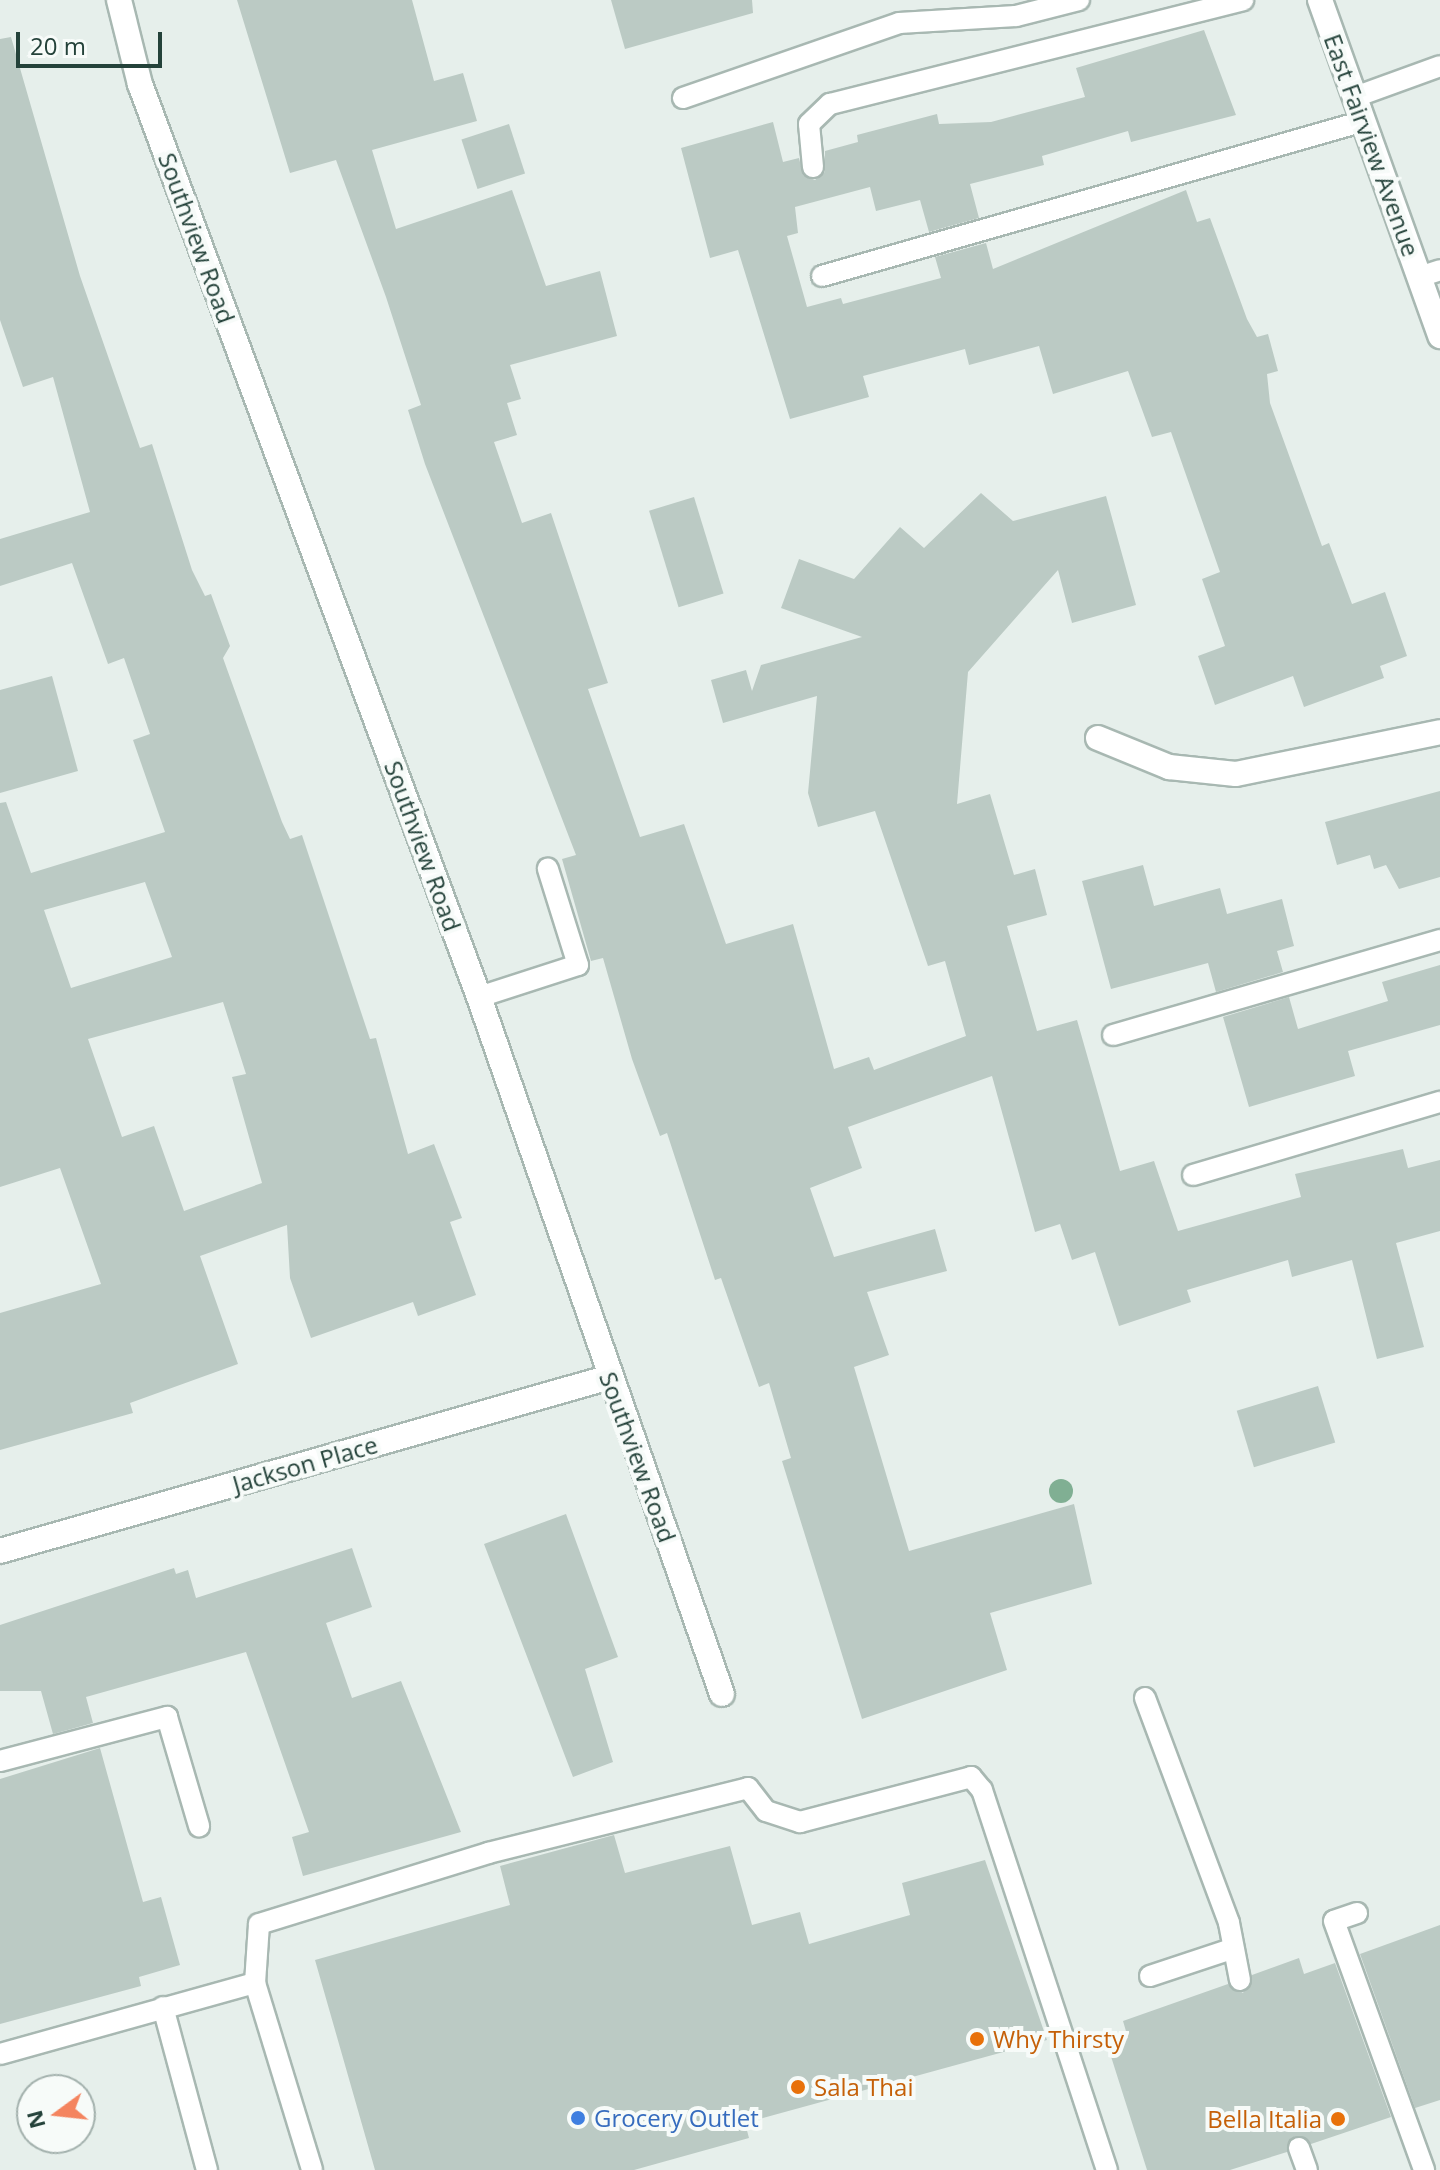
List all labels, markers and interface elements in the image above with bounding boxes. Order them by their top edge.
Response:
scale bar [20,16,166,66]
text: 20 m [30,29,86,62]
street label: East Fairview Avenue [1318,30,1426,260]
street label: Southview Road [153,149,241,327]
street label: Southview Road [379,757,467,935]
street label: Southview Road [594,1368,682,1546]
street label: Jackson Place [229,1430,381,1498]
place label: Why Thirsty [993,2025,1124,2053]
marker: Why Thirsty [968,2030,986,2048]
place label: Sala Thai [814,2073,913,2101]
north arrow [16,2074,96,2154]
marker: Sala Thai [789,2078,807,2096]
place label: Grocery Outlet [594,2104,759,2132]
place label: Bella Italia [1207,2105,1322,2133]
text: N [18,2107,52,2132]
marker: Grocery Outlet [569,2109,587,2127]
marker: Bella Italia [1329,2110,1347,2128]

